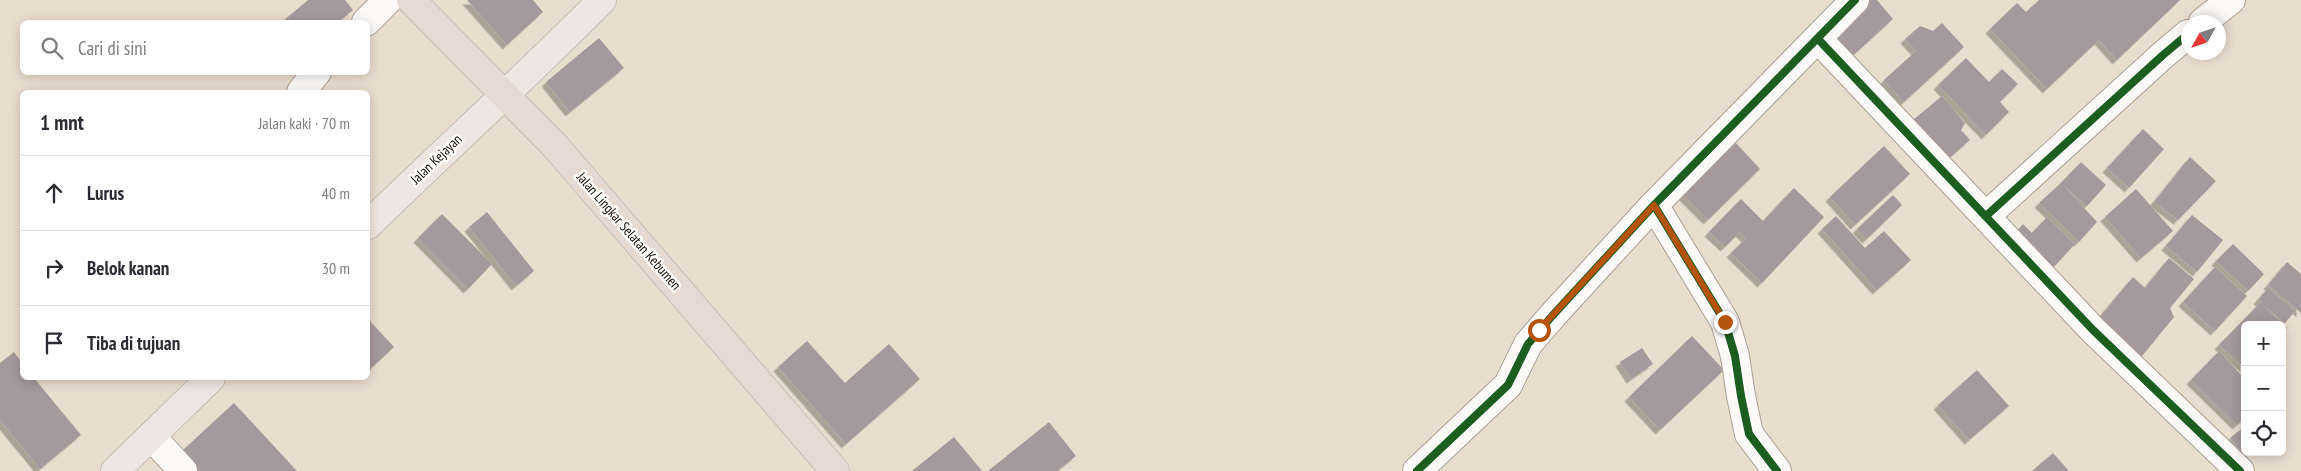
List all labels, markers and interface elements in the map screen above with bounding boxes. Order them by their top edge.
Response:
north arrow [2181,15,2226,60]
search box [20,20,370,75]
icon: search [38,34,66,62]
text: Cari di sini [78,36,147,60]
text: 1 mnt [40,109,84,136]
text: Jalan kaki · 70 m [259,113,350,133]
street label: Jalan Kejayan [406,130,466,189]
street label: Jalan Lingkar Selatan Kebumen [572,168,685,294]
icon: ahead [40,179,68,207]
text: Lurus [87,181,124,205]
text: 40 m [322,183,350,203]
icon: right [40,254,68,282]
text: Belok kanan [87,256,169,280]
text: 30 m [322,258,350,278]
route end [1714,311,1737,334]
route start [1528,319,1551,342]
map controls [2241,321,2286,456]
button: + [2241,321,2286,366]
icon: arrive [40,329,68,357]
text: Tiba di tujuan [87,331,180,355]
button: − [2241,366,2286,411]
button: locate [2241,411,2286,456]

